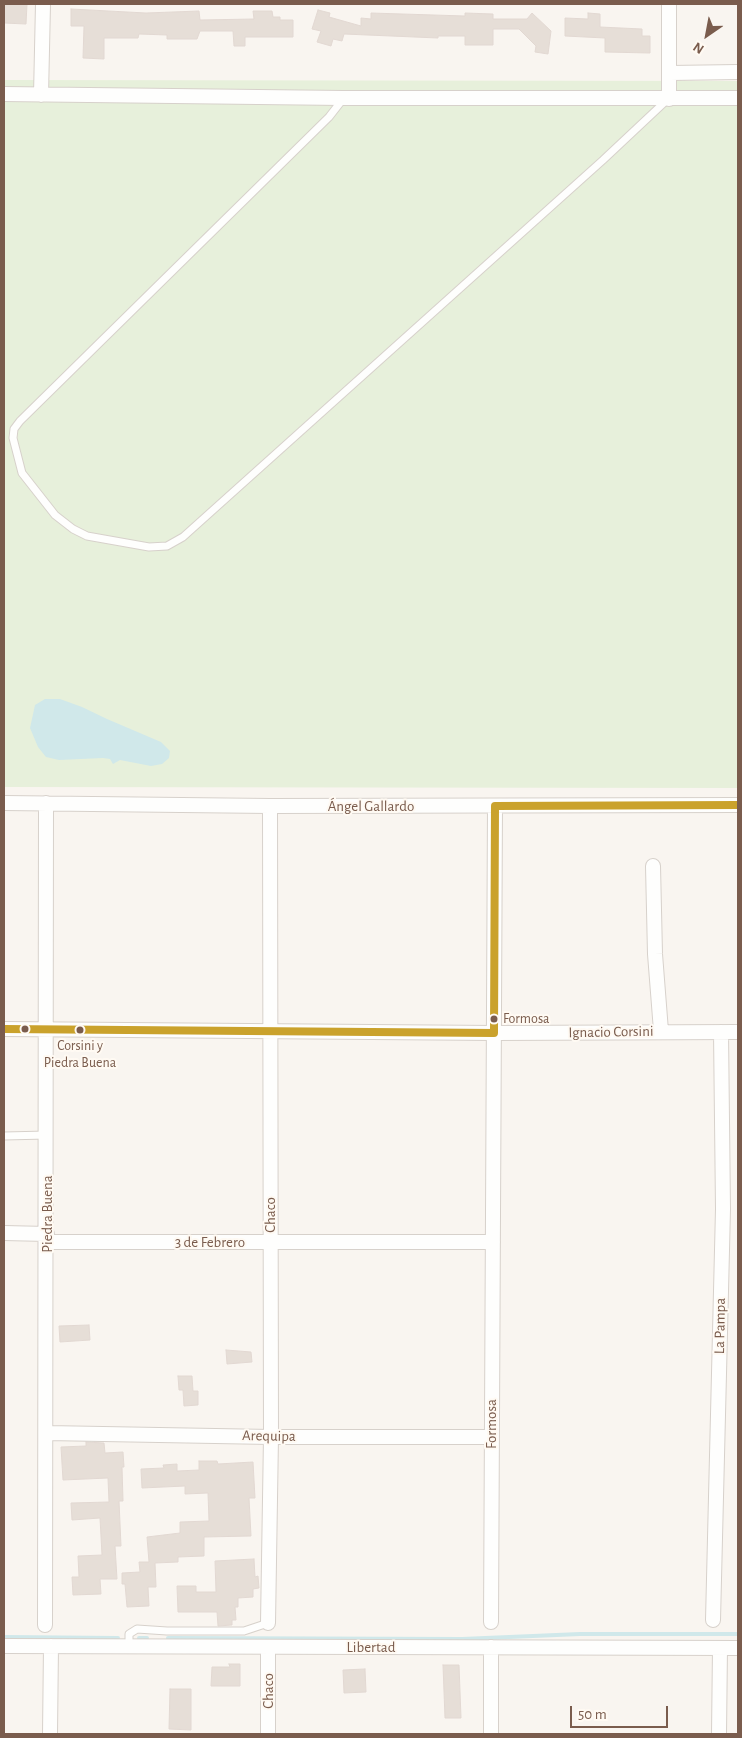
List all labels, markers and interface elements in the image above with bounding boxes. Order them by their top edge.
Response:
north arrow [682,10,732,60]
text: N [691,39,707,56]
street label: Ángel Gallardo [328,797,414,815]
place label: Formosa [503,1011,550,1027]
marker: Formosa [489,1014,499,1024]
street label: Ignacio Corsini [568,1022,654,1042]
unlabelled marker [20,1024,30,1034]
marker: Corsini y Piedra Buena [75,1025,85,1035]
place label: Corsini y Piedra Buena [44,1038,116,1070]
street label: Piedra Buena [38,1175,56,1253]
street label: Chaco [261,1197,279,1233]
street label: 3 de Febrero [175,1233,245,1251]
street label: La Pampa [711,1298,729,1354]
street label: Formosa [482,1399,500,1449]
street label: Arequipa [242,1427,296,1445]
street label: Libertad [347,1638,395,1656]
street label: Chaco [259,1673,277,1709]
scale bar [572,1696,670,1728]
text: 50 m [578,1707,607,1722]

